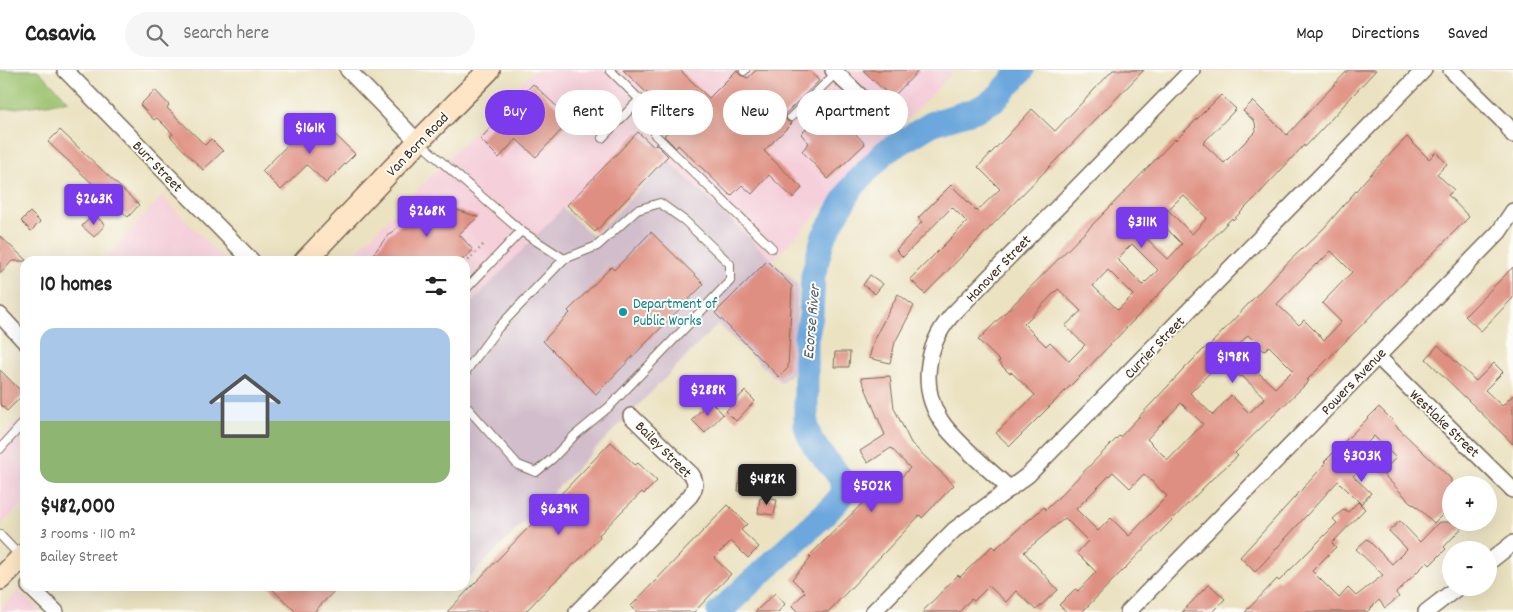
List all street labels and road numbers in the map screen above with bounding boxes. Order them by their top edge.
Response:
street label: Van Born Road [382,108,455,183]
street label: Burr Street [126,137,187,199]
street label: Hanover Street [961,230,1038,308]
street label: Currier Street [1120,312,1191,385]
street label: Powers Avenue [1317,343,1393,421]
street label: Westlake Street [1403,385,1484,464]
street label: Bailey Street [629,417,697,484]

